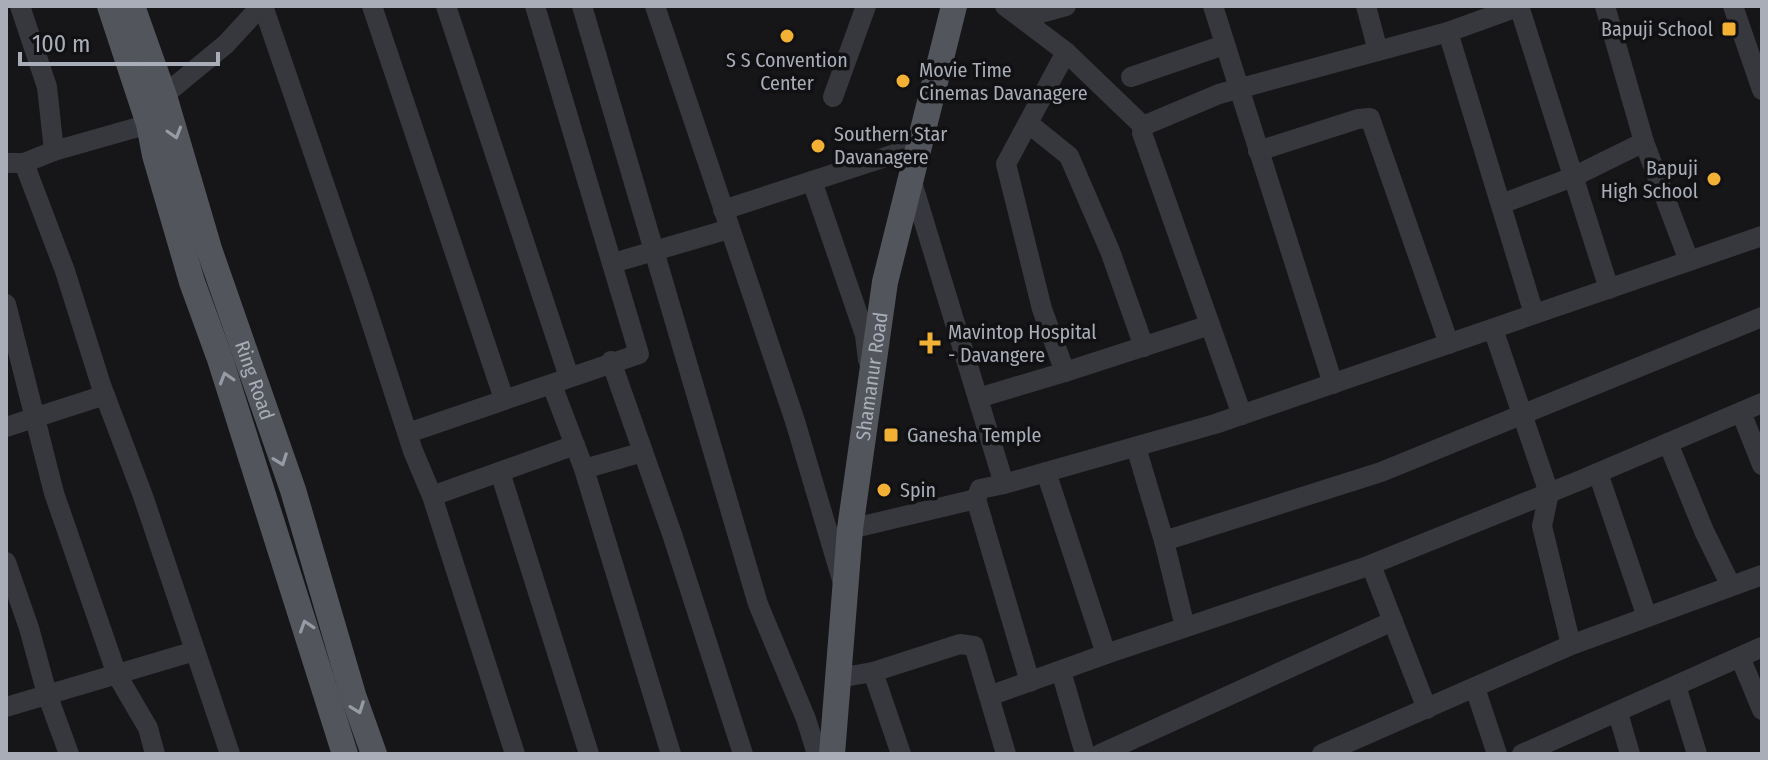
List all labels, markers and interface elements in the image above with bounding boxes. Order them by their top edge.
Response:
scale bar [20,16,218,66]
place label: Bapuji School [1601,17,1713,41]
marker: Bapuji School [1720,20,1738,38]
marker: S S Convention Center [778,27,796,45]
text: 100 m [32,30,90,58]
place label: S S Convention Center [726,48,848,95]
place label: Movie Time Cinemas Davanagere [919,58,1088,105]
marker: Movie Time Cinemas Davanagere [894,72,912,90]
place label: Southern Star Davanagere [834,122,947,169]
one-way arrow [166,125,182,139]
marker: Southern Star Davanagere [809,137,827,155]
place label: Bapuji High School [1601,156,1698,203]
marker: Bapuji High School [1705,170,1723,188]
street label: Shamanur Road [851,310,893,442]
place label: Mavintop Hospital - Davangere [948,320,1096,367]
marker: Mavintop Hospital - Davangere [919,332,941,354]
street label: Ring Road [230,338,280,423]
one-way arrow [220,372,236,386]
place label: Ganesha Temple [907,423,1041,447]
marker: Ganesha Temple [882,426,900,444]
one-way arrow [272,452,288,466]
place label: Spin [900,478,936,502]
marker: Spin [875,481,893,499]
one-way arrow [299,620,315,634]
one-way arrow [348,701,364,715]

